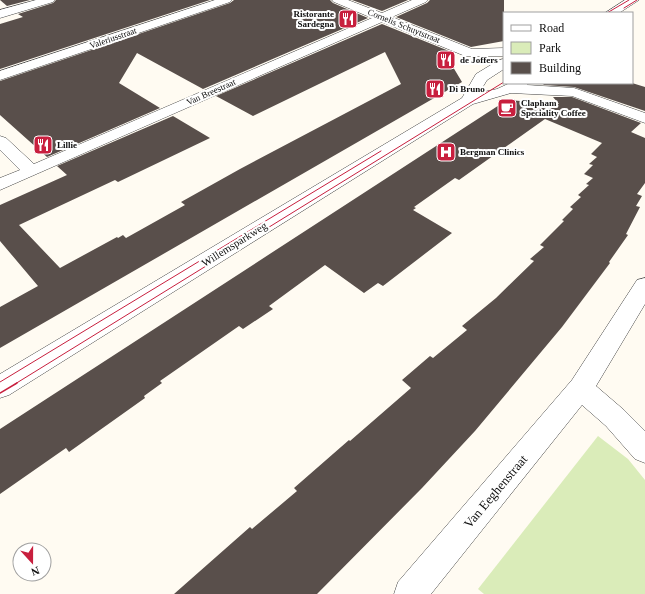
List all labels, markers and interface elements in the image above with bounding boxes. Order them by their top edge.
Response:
street label: Cornelis Schuytstraat [366,7,442,45]
restaurant icon: Ristorante Sardegna [337,8,359,30]
place label: Ristorante Sardegna [294,9,334,29]
legend [503,12,633,84]
text: Road [539,21,564,35]
street label: Valeriusstraat [88,25,138,51]
text: Park [539,41,561,55]
restaurant icon: de Joffers [435,49,457,71]
place label: de Joffers [460,55,498,65]
text: Building [539,61,581,75]
street label: Van Breestraat [185,77,238,107]
restaurant icon: Di Bruno [424,78,446,100]
place label: Di Bruno [449,84,485,94]
cafe icon: Clapham Speciality Coffee [496,97,518,119]
place label: Clapham Speciality Coffee [521,98,586,118]
restaurant icon: Lillie [32,134,54,156]
place label: Lillie [57,140,77,150]
hospital icon: Bergman Clinics [435,141,457,163]
place label: Bergman Clinics [460,147,525,157]
street label: Willemsparkweg [199,219,269,269]
street label: Van Eeghenstraat [461,452,530,531]
north arrow [12,542,52,582]
text: N [30,564,41,578]

